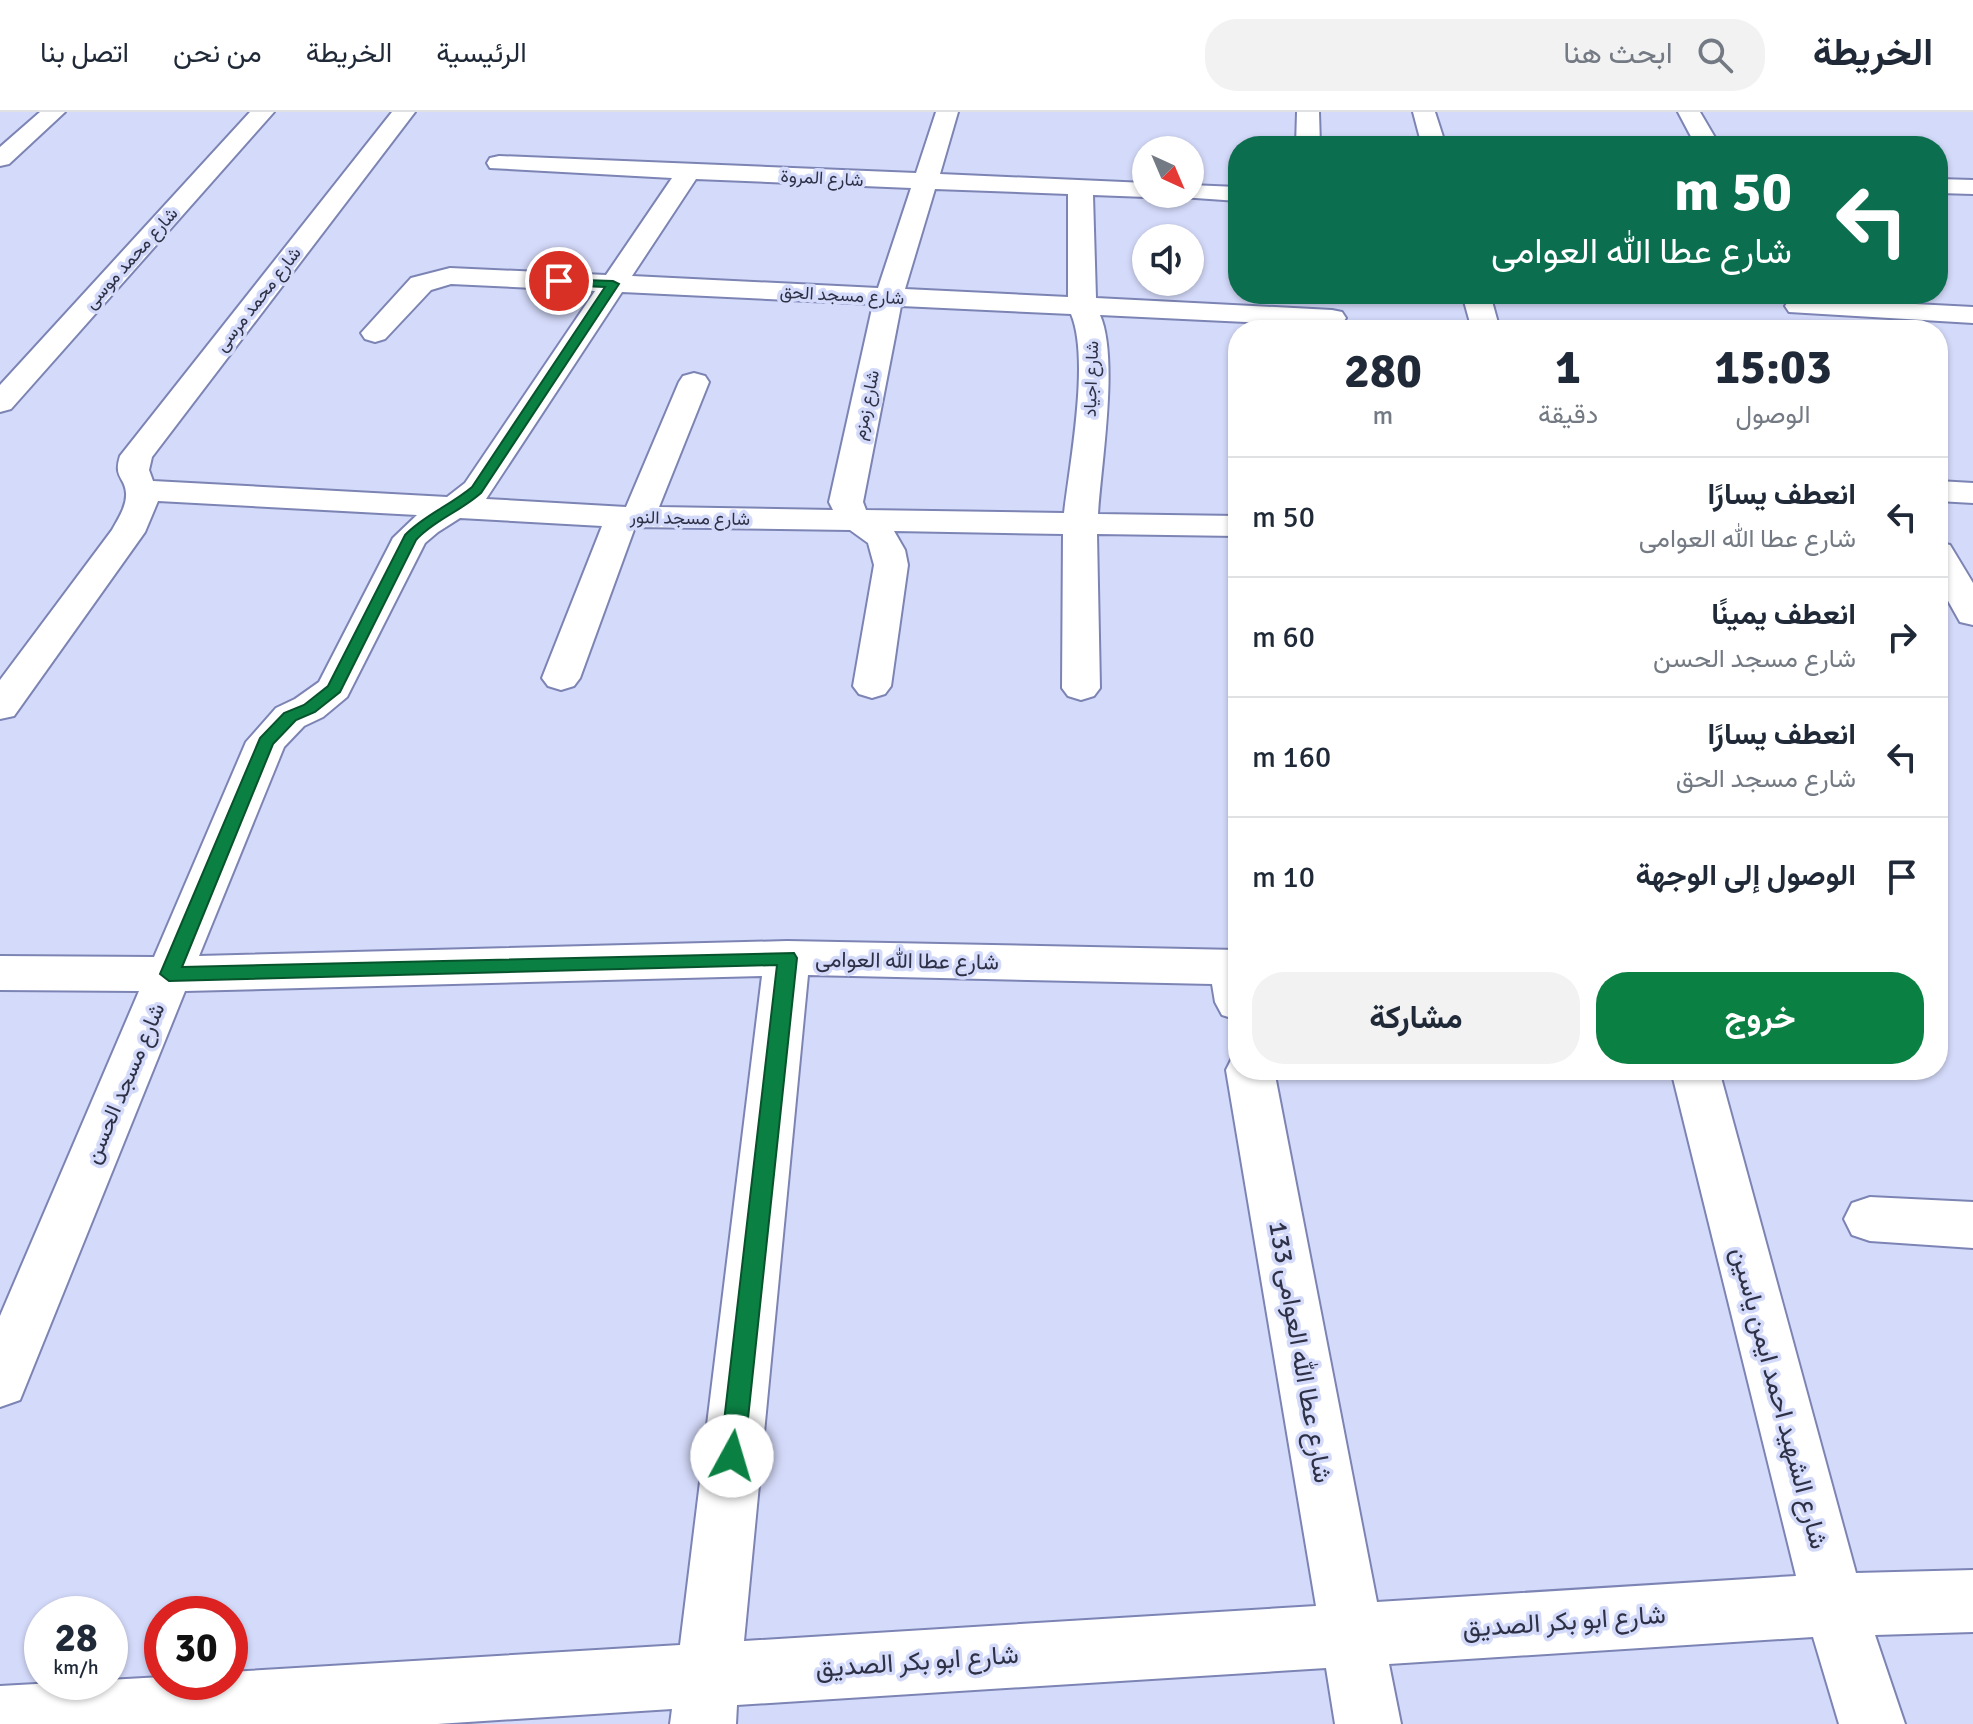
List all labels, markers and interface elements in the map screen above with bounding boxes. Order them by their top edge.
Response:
search box [1205,19,1765,91]
text: الخريطة [1813,29,1933,76]
icon: search [1693,33,1737,77]
text: ابحث هنا [1563,35,1673,72]
text: اتصل بنا [40,36,129,70]
text: من نحن [173,36,262,70]
text: الخريطة [306,36,392,70]
text: الرئيسية [436,36,527,70]
north arrow [1132,136,1204,208]
map controls [1132,136,1204,296]
text: 50 m [1674,157,1792,226]
street label: شارع المروة [780,165,864,192]
icon: left [1820,168,1924,272]
street label: شارع محمد موسى [80,203,183,314]
button: sound [1132,224,1204,296]
text: شارع عطا الله العوامى [1491,229,1792,274]
street label: شارع محمد مرسى [210,242,307,356]
pin [525,247,593,315]
icon: arrive [537,259,581,303]
street label: شارع مسجد الحق [779,281,905,310]
text: 1 [1555,338,1581,397]
text: 15:03 [1714,338,1832,397]
street label: شارع اجياد [1079,341,1104,418]
text: 280 [1344,342,1422,401]
street label: شارع زمزم [848,368,885,442]
text: دقيقة [1538,399,1598,431]
text: الوصول [1736,399,1811,431]
text: m [1373,400,1393,432]
text: انعطف يسارًا [1707,476,1856,513]
icon: left [1880,495,1924,539]
text: 50 m [1252,499,1315,536]
street label: شارع مسجد النور [629,506,750,531]
text: شارع عطا الله العوامى [1639,523,1856,555]
text: انعطف يمينًا [1711,596,1856,633]
icon: right [1880,615,1924,659]
text: 60 m [1252,619,1315,656]
text: شارع مسجد الحسن [1653,643,1856,675]
text: انعطف يسارًا [1707,716,1856,753]
icon: left [1880,735,1924,779]
text: 160 m [1252,739,1331,776]
text: شارع مسجد الحق [1676,763,1856,795]
icon: arrive [1880,855,1924,899]
text: الوصول إلى الوجهة [1635,857,1856,894]
text: 10 m [1252,859,1315,896]
street label: شارع عطا الله العوامى [815,945,999,977]
button: مشاركة [1252,972,1580,1064]
button: خروج [1596,972,1924,1064]
street label: شارع مسجد الحسن [78,999,171,1168]
street label: شارع عطا الله العوامى 133 [1260,1219,1339,1486]
street label: شارع الشهيد احمد ايمن ياسين [1722,1244,1835,1553]
position arrow [690,1414,774,1498]
speed limit sign: 30 [144,1596,248,1700]
street label: شارع ابو بكر الصديق [1461,1599,1667,1646]
text: 28 [54,1613,98,1663]
street label: شارع ابو بكر الصديق [814,1639,1020,1686]
text: km/h [53,1655,99,1680]

